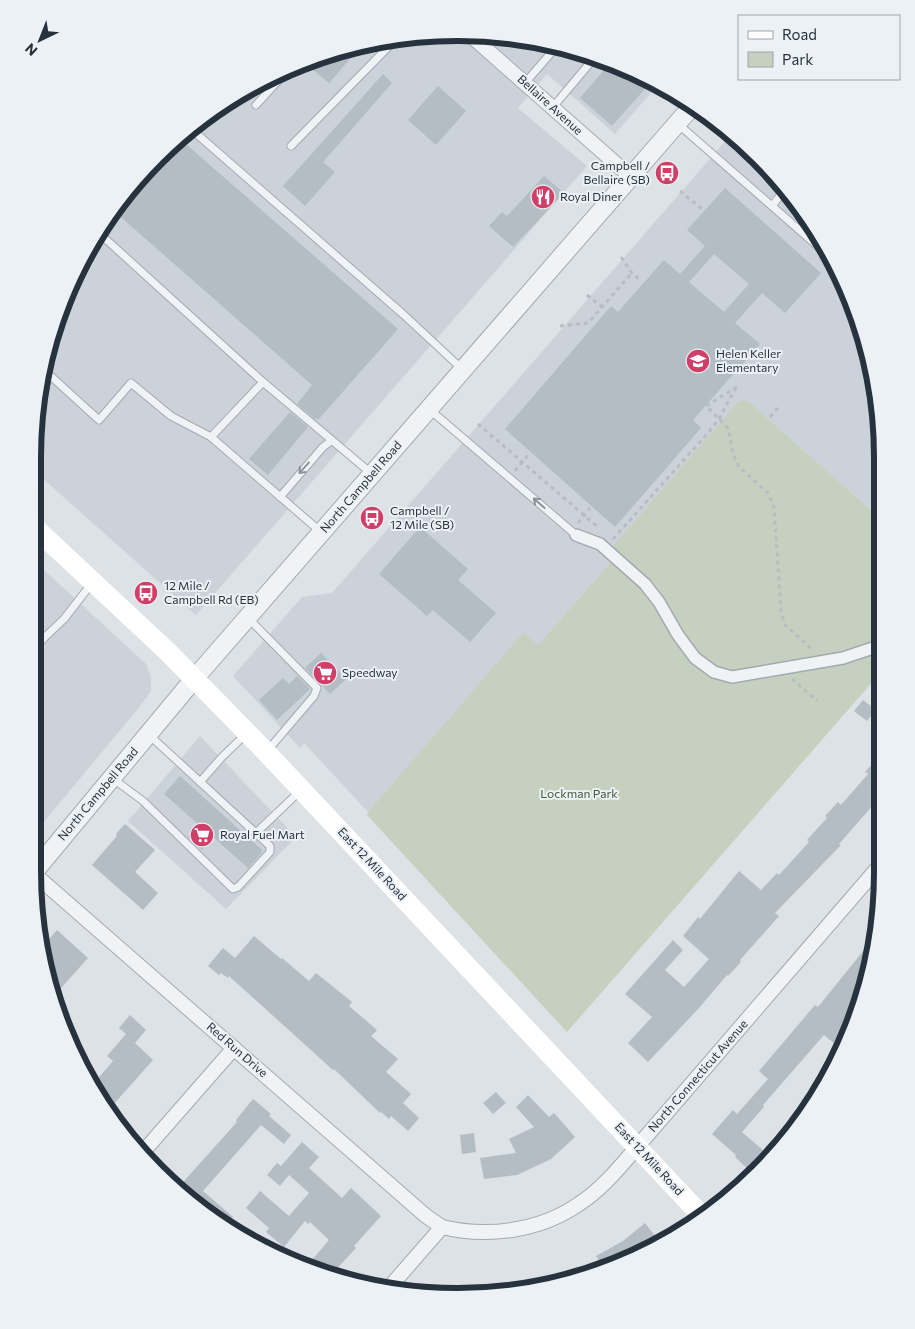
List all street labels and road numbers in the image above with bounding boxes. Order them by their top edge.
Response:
street label: Bellaire Avenue [515,71,586,137]
street label: North Campbell Road [317,438,404,535]
street label: North Campbell Road [54,744,140,843]
street label: East 12 Mile Road [335,824,410,903]
street label: North Connecticut Avenue [645,1016,750,1134]
street label: Red Run Drive [204,1019,271,1079]
street label: East 12 Mile Road [612,1119,687,1198]

